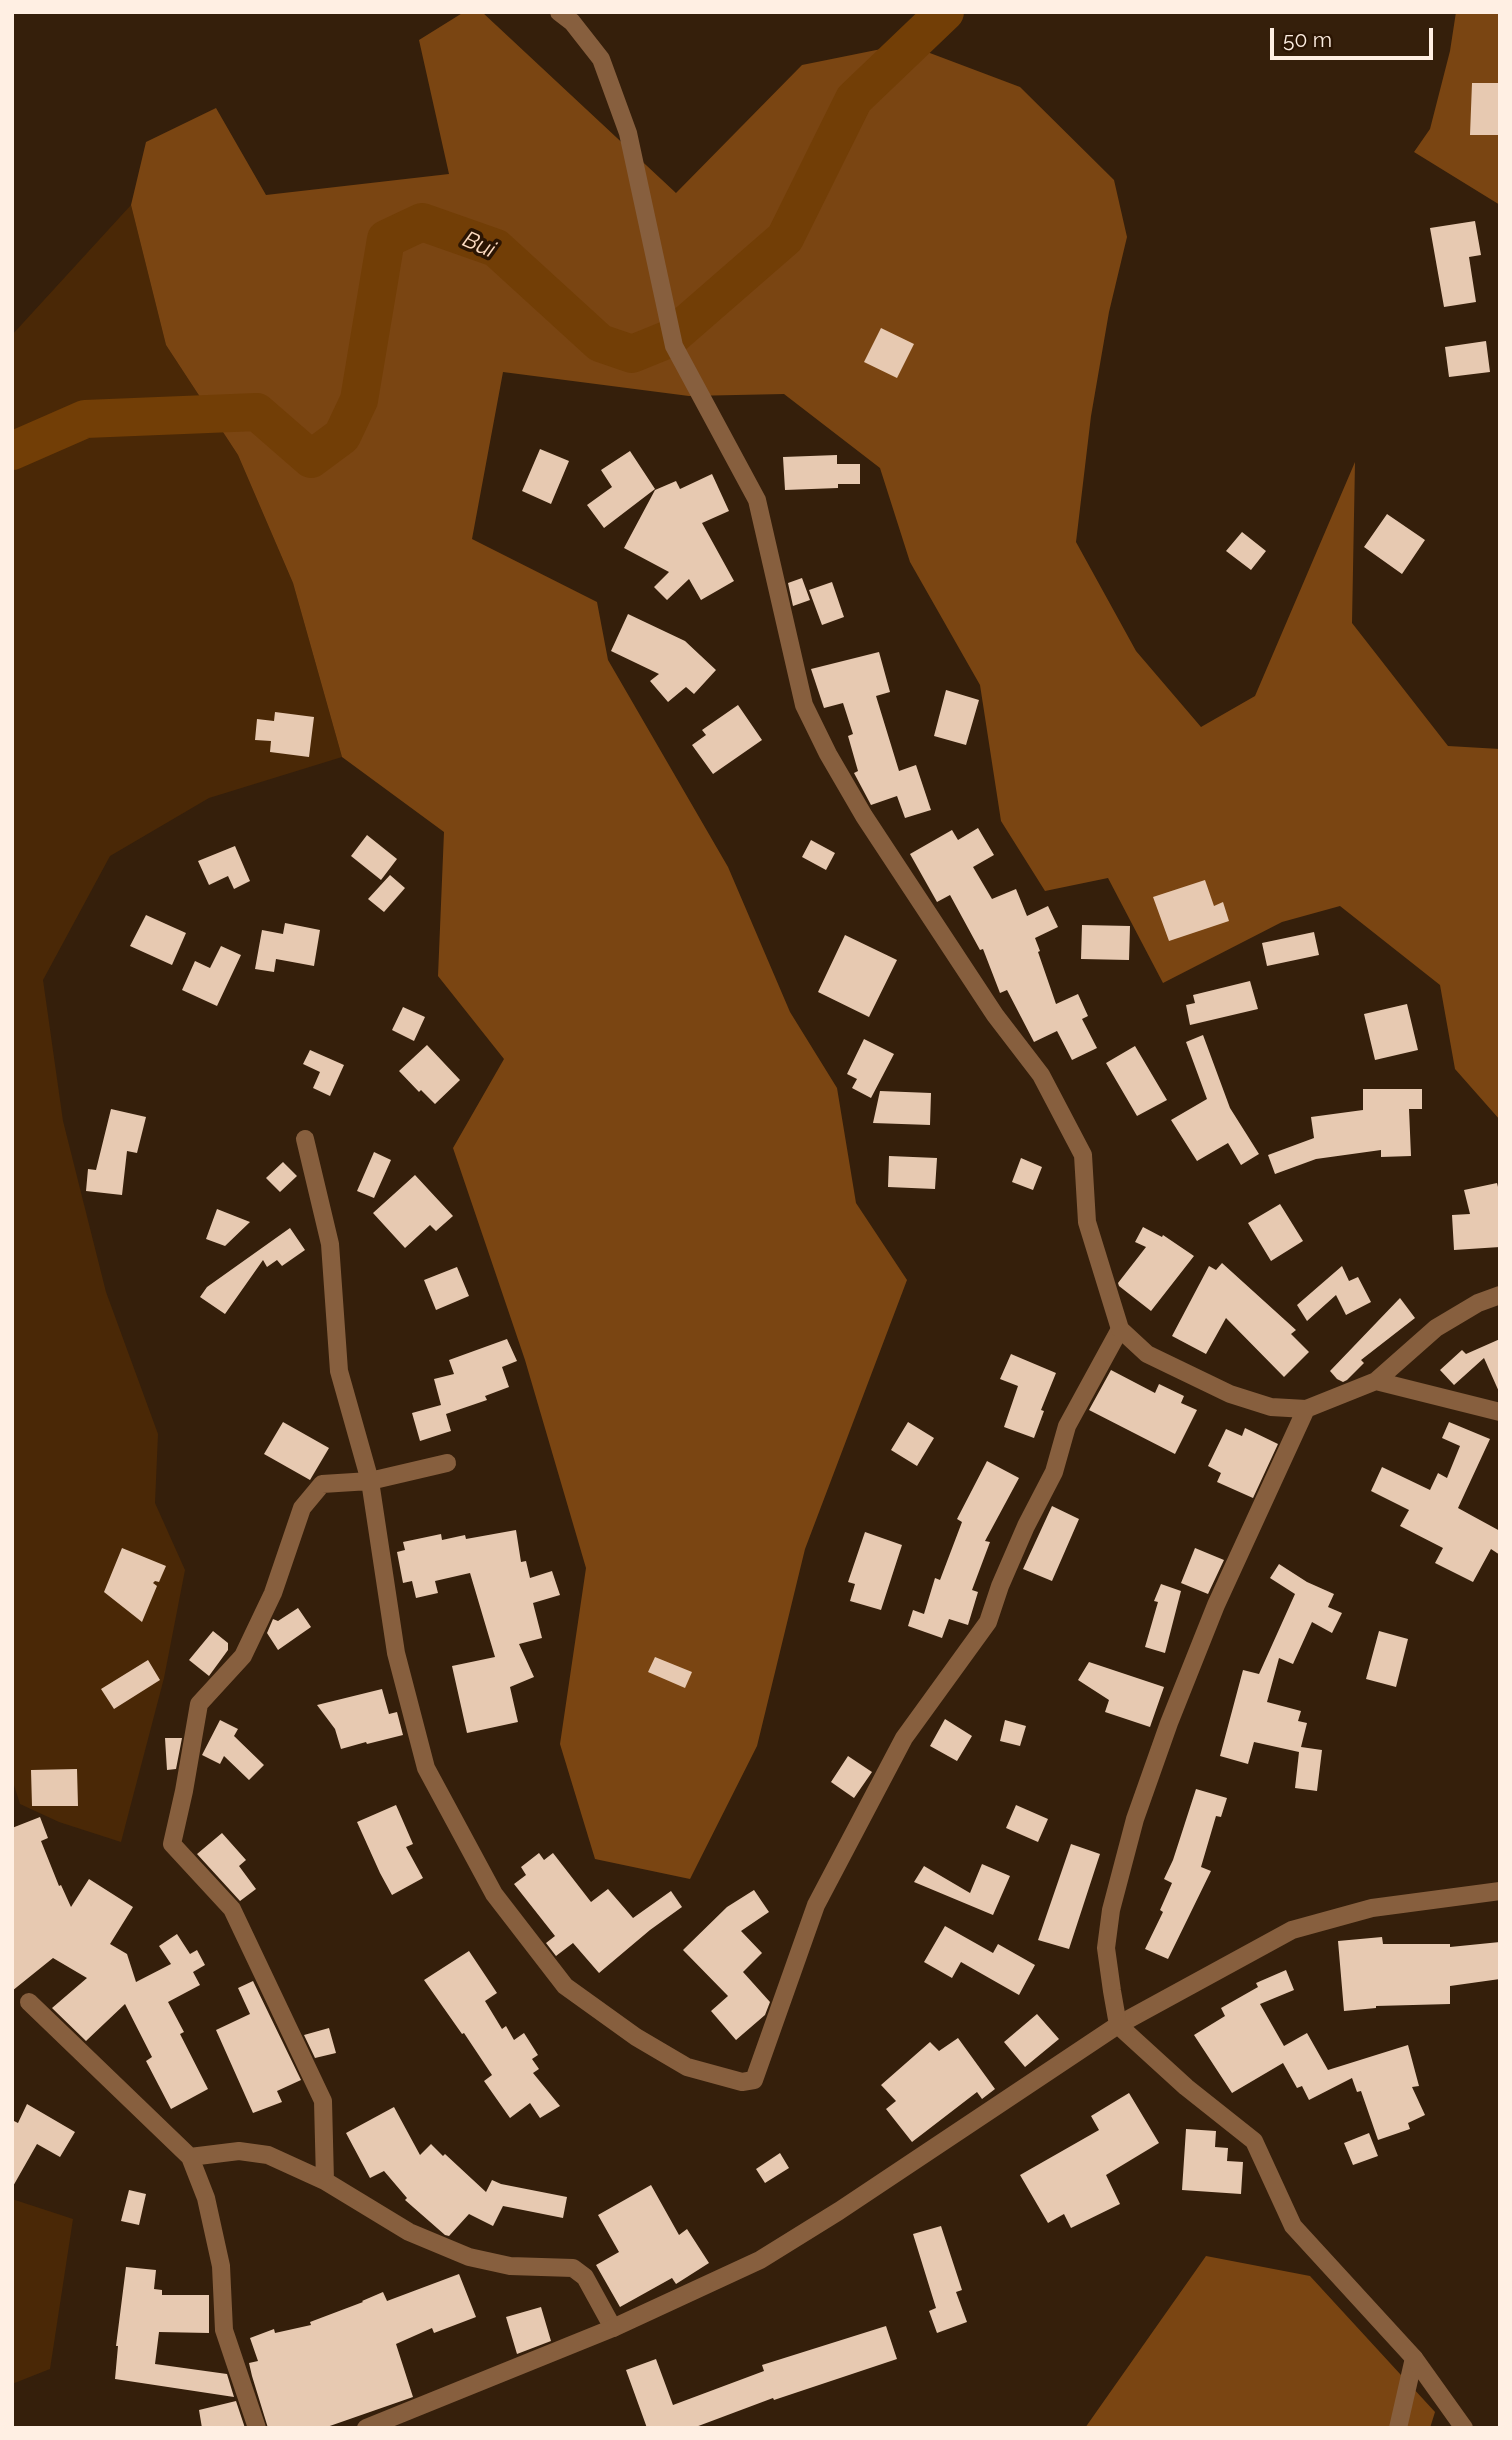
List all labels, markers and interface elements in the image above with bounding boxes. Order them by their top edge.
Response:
scale bar [1274,14,1437,58]
text: 50 m [1283,27,1332,52]
water label: Bui [458,226,500,264]

